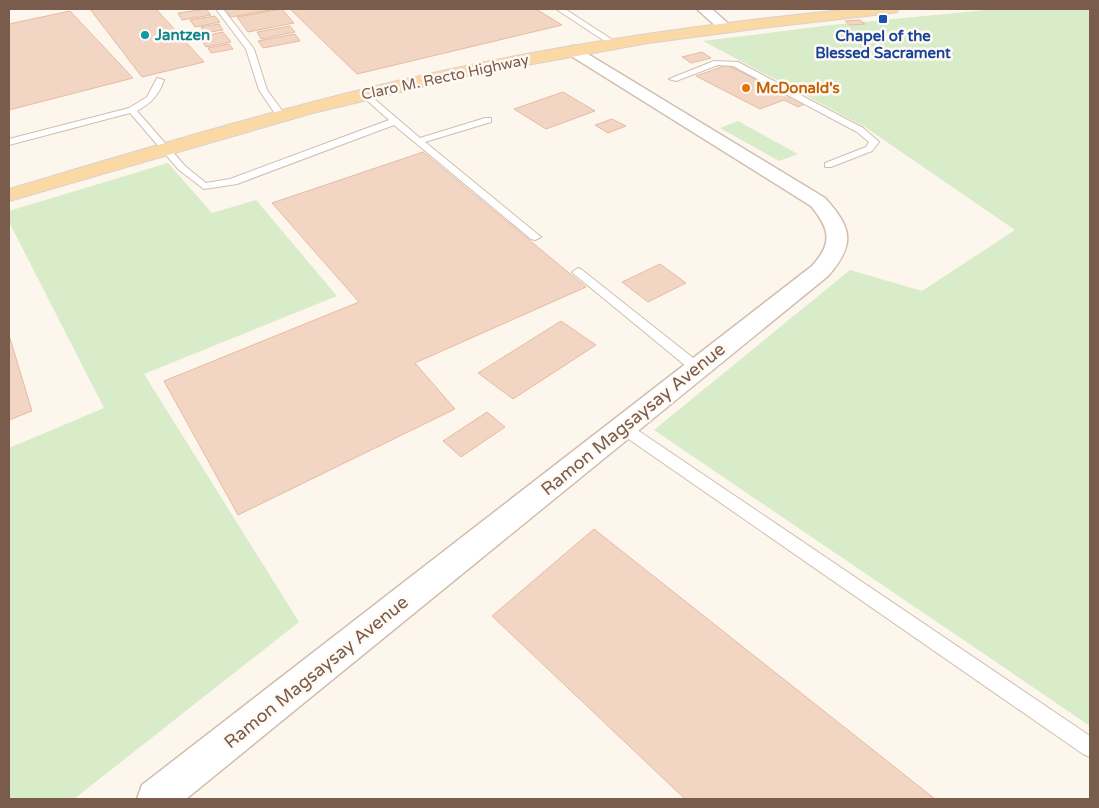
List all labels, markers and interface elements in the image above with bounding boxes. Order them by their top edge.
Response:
marker: Chapel of the Blessed Sacrament [877,13,889,25]
place label: Jantzen [154,26,210,44]
place label: Chapel of the Blessed Sacrament [815,27,951,62]
marker: Jantzen [139,29,151,41]
street label: Claro M. Recto Highway [360,50,530,104]
place label: McDonald's [756,79,840,97]
marker: McDonald's [740,82,752,94]
street label: Ramon Magsaysay Avenue [536,338,730,500]
street label: Ramon Magsaysay Avenue [219,591,413,753]

